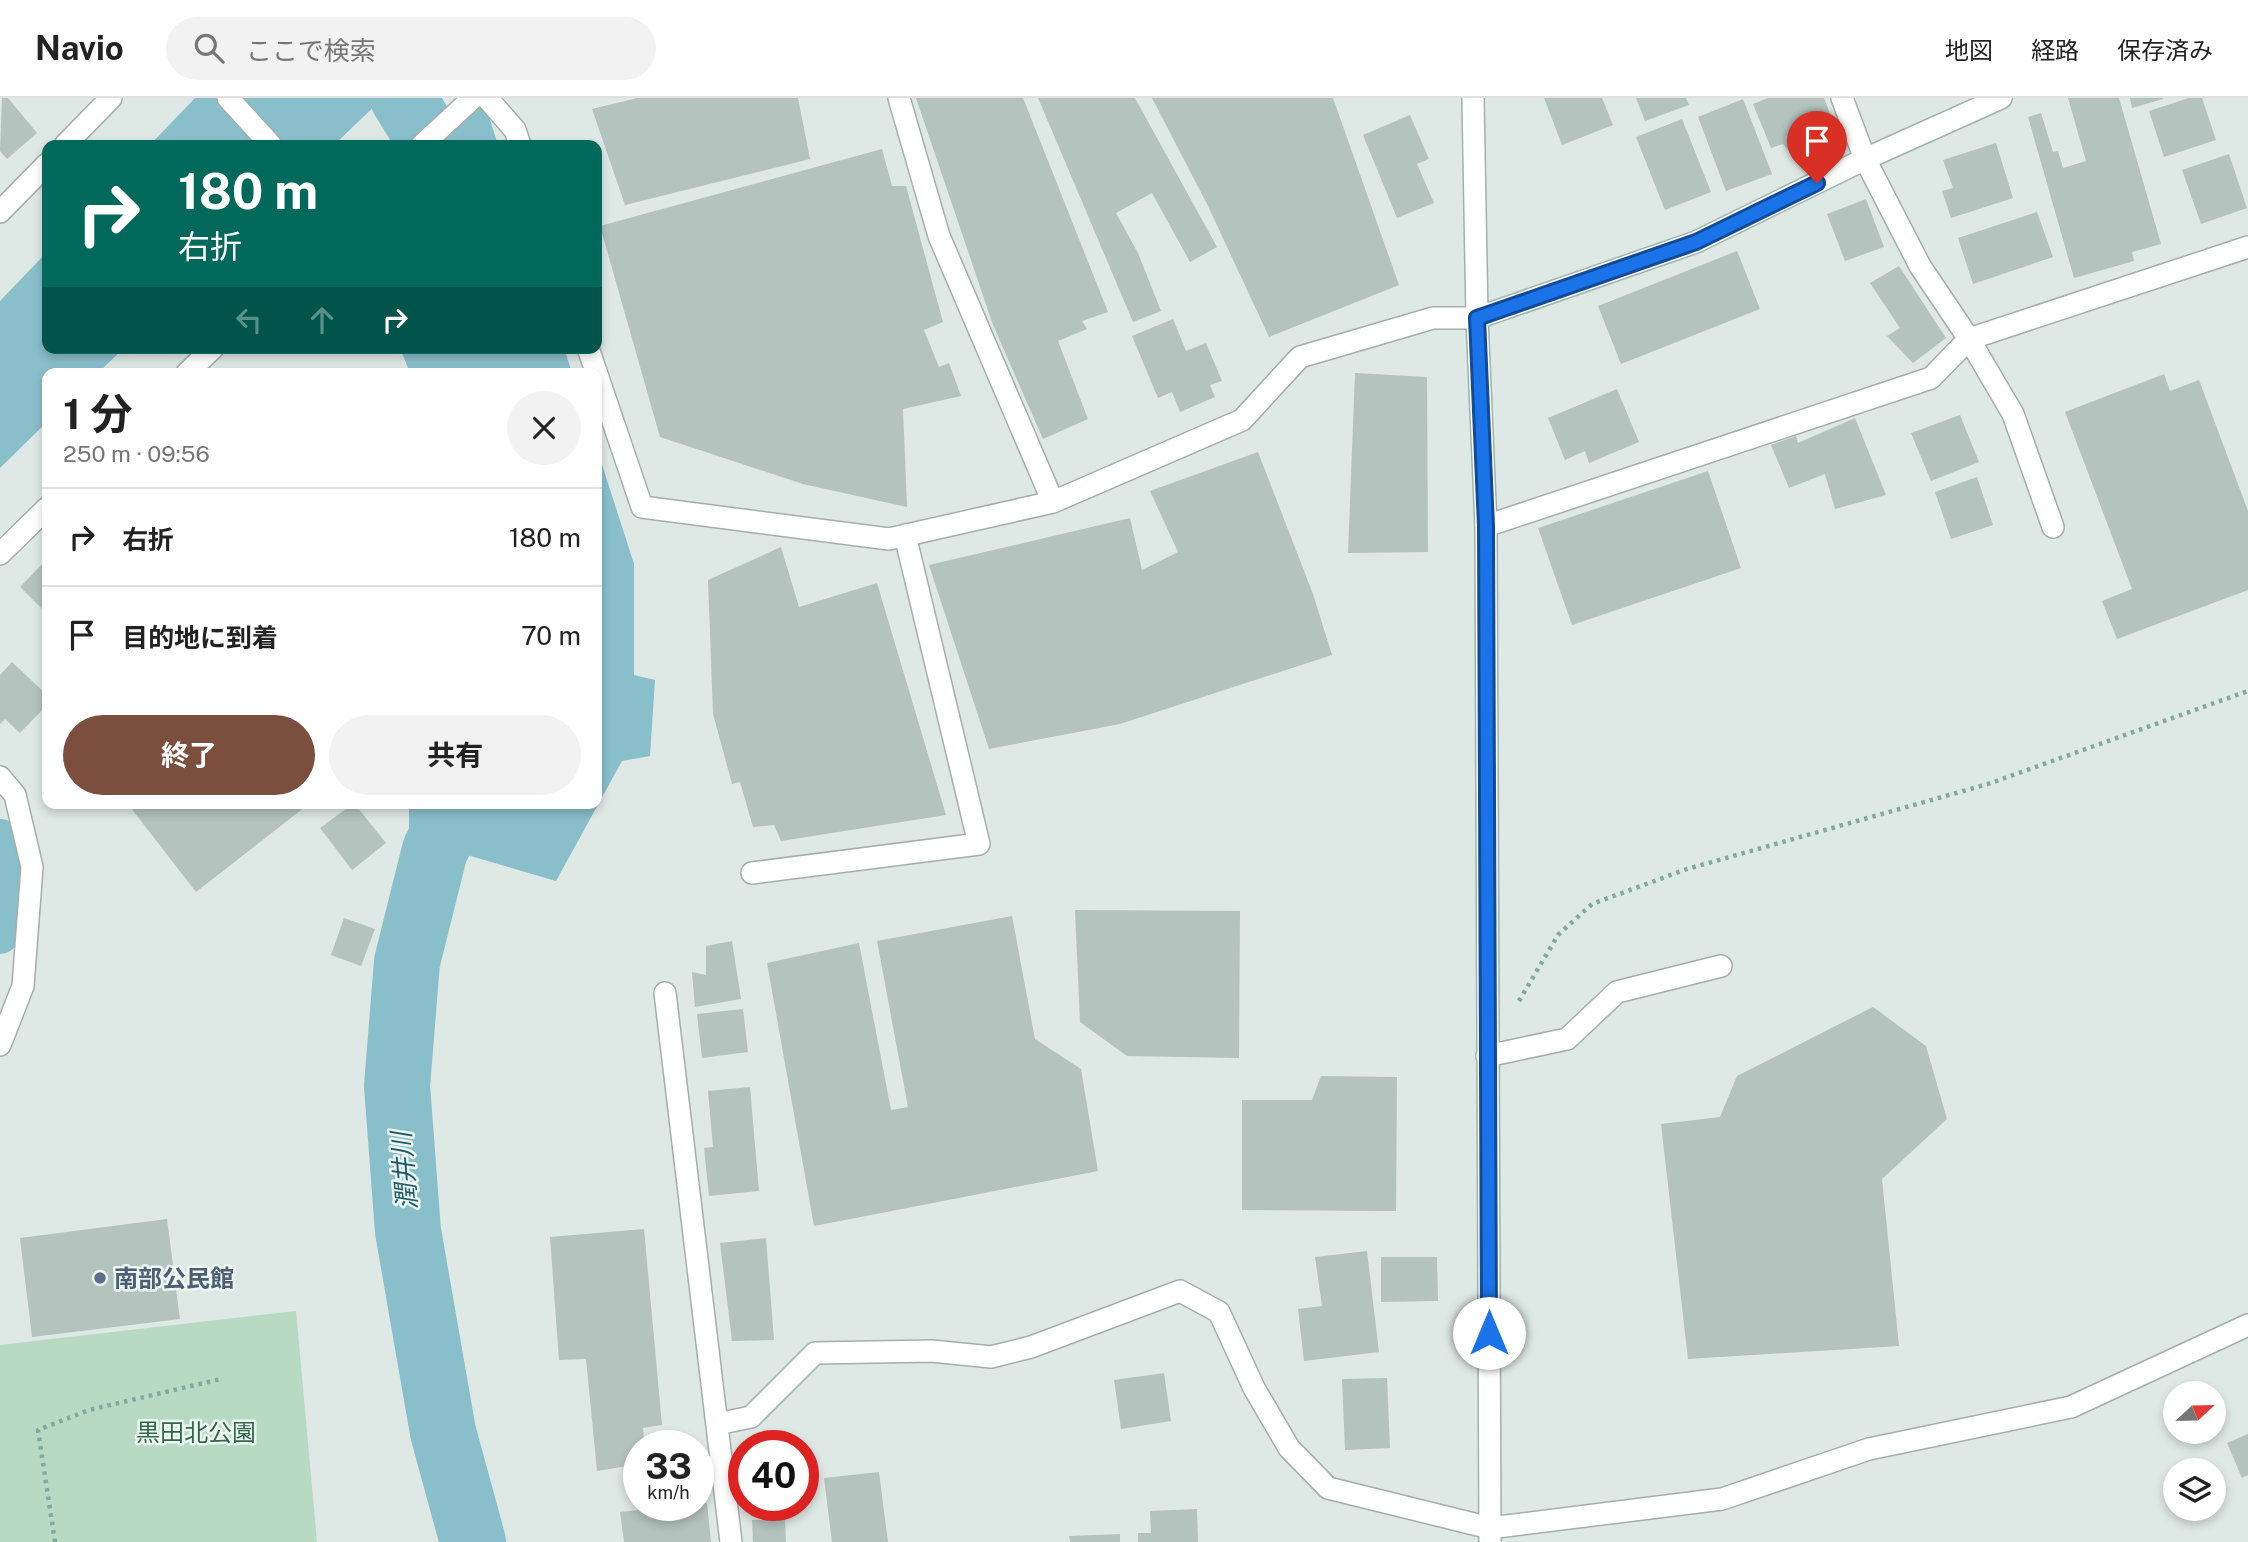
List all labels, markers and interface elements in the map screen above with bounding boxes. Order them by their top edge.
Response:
search box [166,17,656,80]
text: Navio [35,29,124,67]
icon: search [190,29,228,67]
text: ここで検索 [246,35,376,66]
text: 地図 [1945,36,1993,64]
text: 経路 [2031,36,2079,64]
text: 保存済み [2117,36,2213,64]
pin [1787,111,1847,183]
icon: arrive [1798,122,1836,160]
text: 180 m [178,162,318,220]
icon: right [63,168,154,259]
text: 右折 [178,228,242,265]
icon: left [230,301,268,339]
icon: ahead [303,301,341,339]
icon: right [376,301,414,339]
text: 1 分 [63,389,132,438]
button: close [507,391,581,465]
text: 250 m · 09:56 [63,440,210,467]
icon: right [63,518,101,556]
text: 180 m [509,522,581,553]
text: 右折 [122,524,174,555]
icon: arrive [63,616,101,654]
text: 70 m [521,620,581,651]
text: 目的地に到着 [122,622,278,653]
button: 終了 [63,715,315,795]
button: 共有 [329,715,581,795]
water label: 潤井川 [385,1128,423,1211]
place label: 南部公民館 [114,1264,234,1292]
marker: 南部公民館 [92,1270,108,1286]
position arrow [1452,1296,1526,1370]
north arrow [2163,1381,2226,1444]
map controls [2163,1381,2226,1521]
park label: 黒田北公園 [136,1418,256,1446]
speed limit sign: 40 [728,1430,819,1521]
text: 33 [645,1446,692,1487]
button: layers [2163,1458,2226,1521]
text: km/h [647,1482,690,1503]

